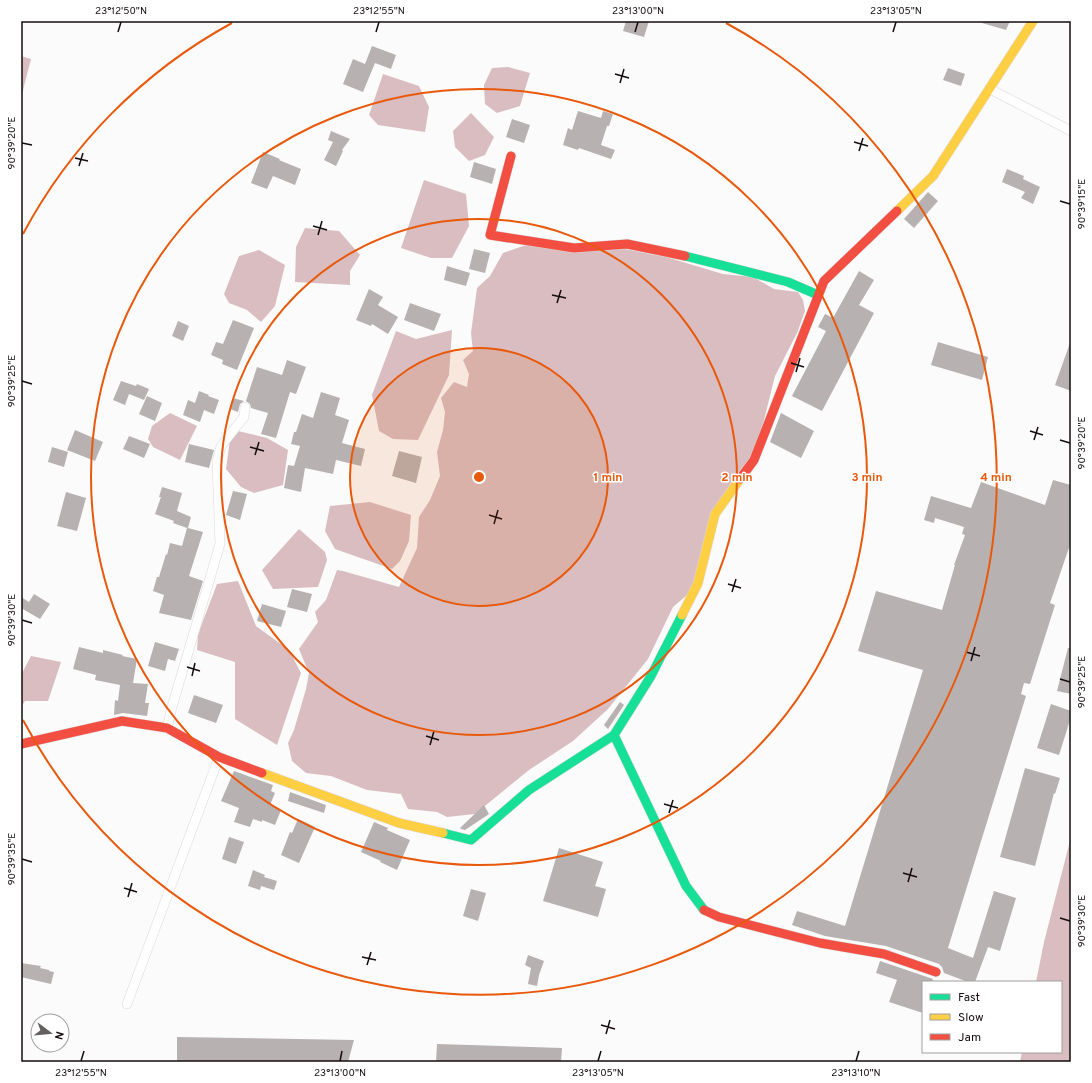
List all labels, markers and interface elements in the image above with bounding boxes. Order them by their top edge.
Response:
text: 23°12'50"N [95,5,147,18]
text: 23°12'55"N [353,5,405,18]
text: 23°13'00"N [612,5,664,18]
text: 23°13'05"N [870,5,922,18]
text: 90°39'20"E [6,117,19,169]
text: 90°39'15"E [1076,179,1089,229]
text: 90°39'25"E [6,355,19,407]
text: 90°39'20"E [1076,417,1089,469]
centre of rings [472,470,486,484]
text: 1 min [594,470,622,486]
text: 2 min [721,470,753,486]
text: 3 min [851,470,883,486]
text: 4 min [980,470,1012,486]
text: 90°39'30"E [6,594,19,646]
text: 90°39'25"E [1076,656,1089,708]
text: 90°39'35"E [6,833,19,885]
text: 90°39'30"E [1076,895,1089,947]
legend [922,981,1062,1053]
text: Fast [958,990,980,1006]
text: Slow [958,1010,984,1026]
north arrow [30,1013,70,1053]
text: N [51,1030,66,1041]
text: Jam [958,1030,981,1046]
text: 23°12'55"N [55,1067,107,1080]
text: 23°13'00"N [314,1067,366,1080]
text: 23°13'05"N [572,1067,624,1080]
text: 23°13'10"N [831,1067,881,1080]

